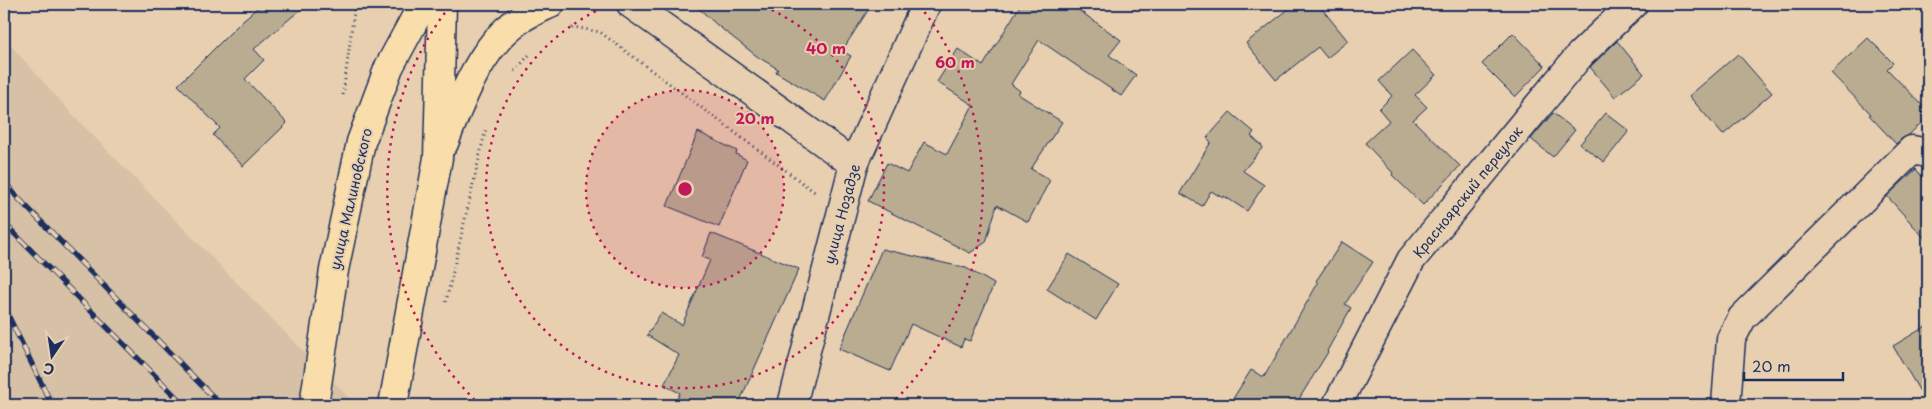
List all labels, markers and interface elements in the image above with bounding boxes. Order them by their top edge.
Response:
text: 40 m [806,36,846,59]
text: 60 m [935,50,975,73]
text: 20 m [736,106,774,129]
street label: Красноярский переулок [1408,121,1528,262]
street label: улица Малиновского [324,126,377,272]
street label: улица Нозадзе [818,161,865,266]
centre of rings [676,180,694,198]
north arrow [28,332,78,382]
scale bar [1744,349,1843,381]
text: 20 m [1752,354,1791,377]
text: С [41,358,56,381]

